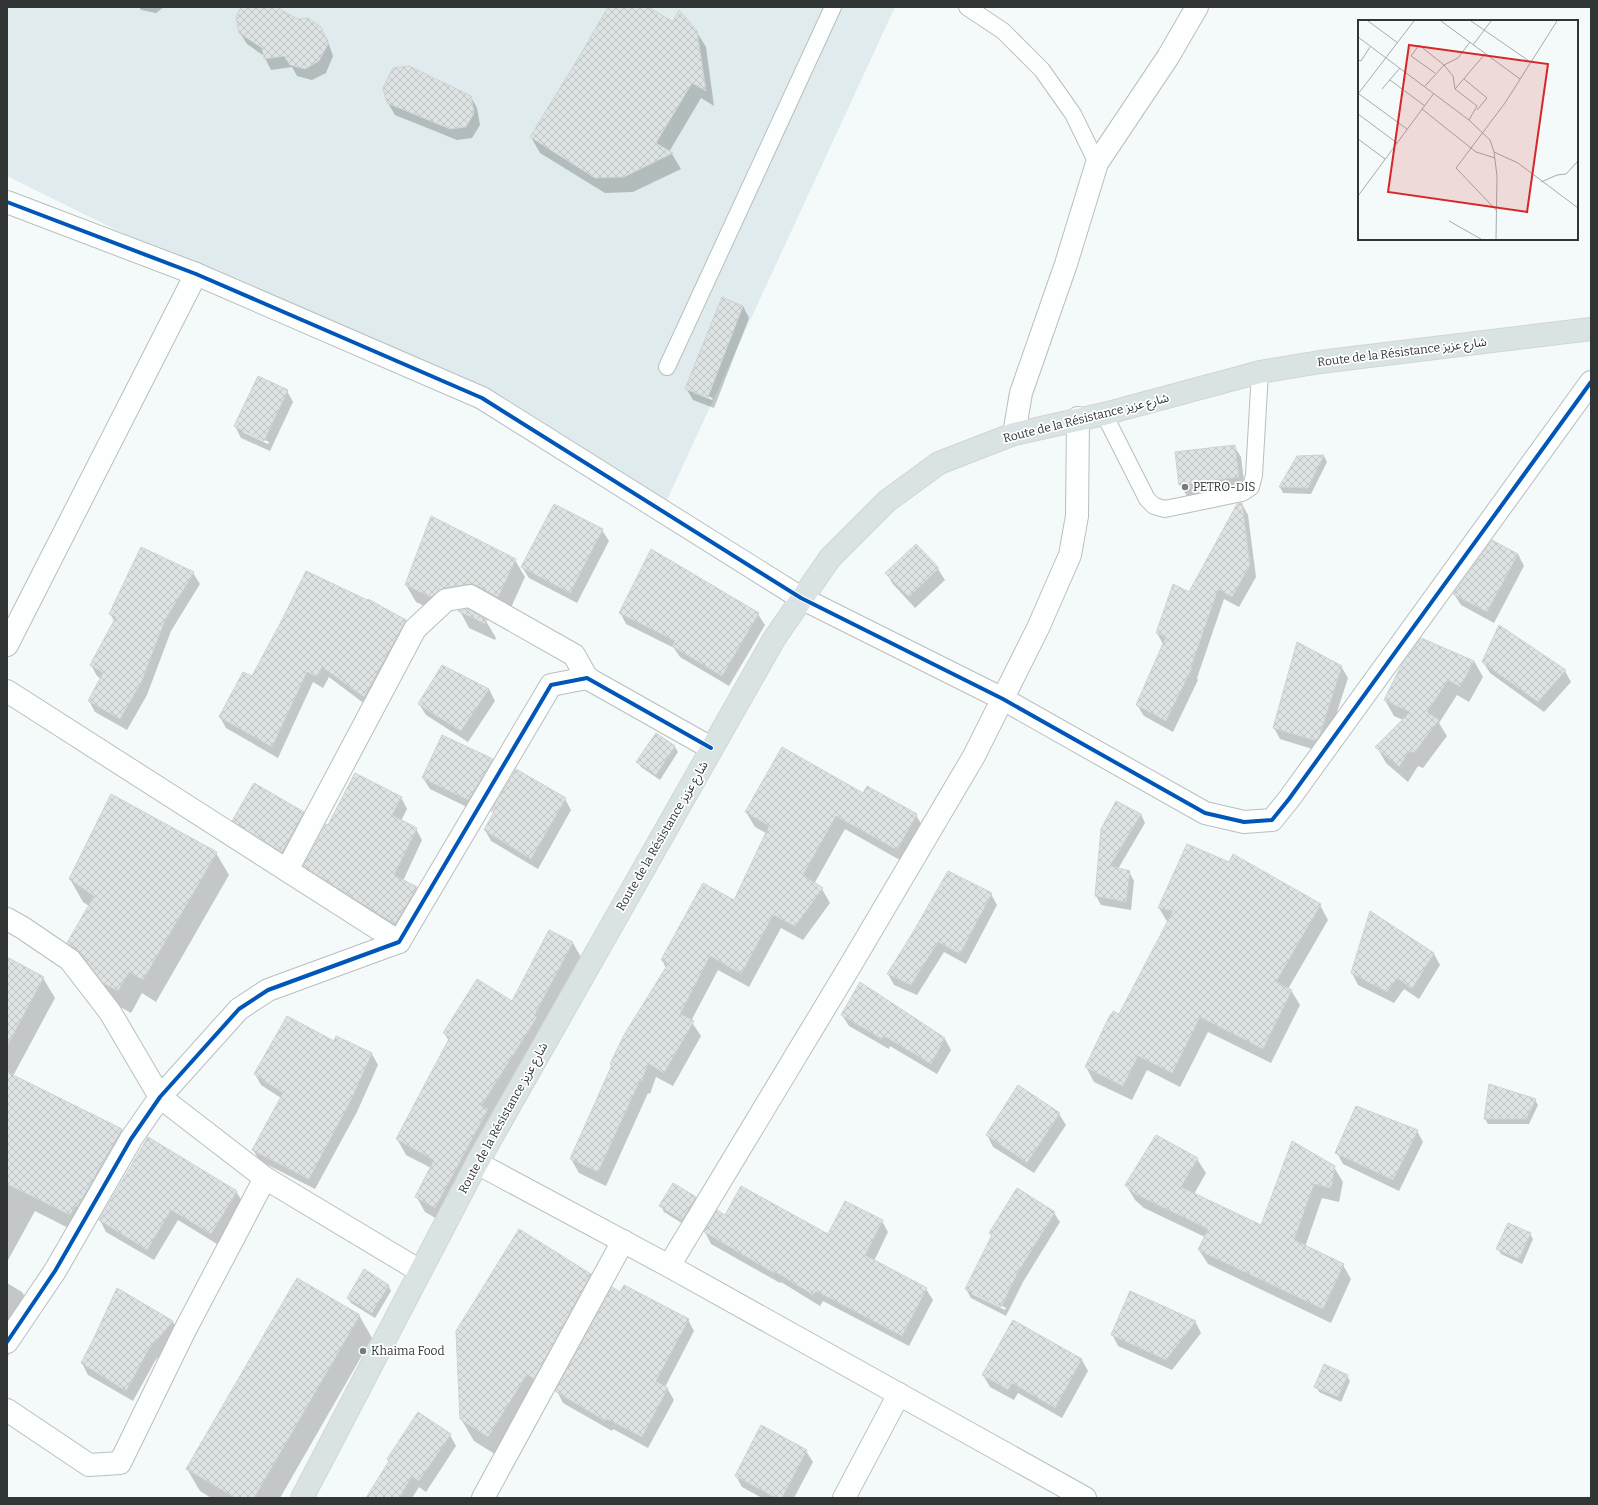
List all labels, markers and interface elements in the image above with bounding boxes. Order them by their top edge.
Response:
inset map [1358,20,1578,240]
street label: Route de la Résistance شارع عزيز [1316,335,1488,371]
street label: Route de la Résistance شارع عزيز [1002,391,1171,447]
place label: PETRO-DIS [1193,480,1256,494]
marker: PETRO-DIS [1180,482,1190,492]
street label: Route de la Résistance شارع عزيز [613,759,712,914]
street label: Route de la Résistance شارع عزيز [456,1040,552,1197]
place label: Khaima Food [371,1344,445,1358]
marker: Khaima Food [358,1346,368,1356]

